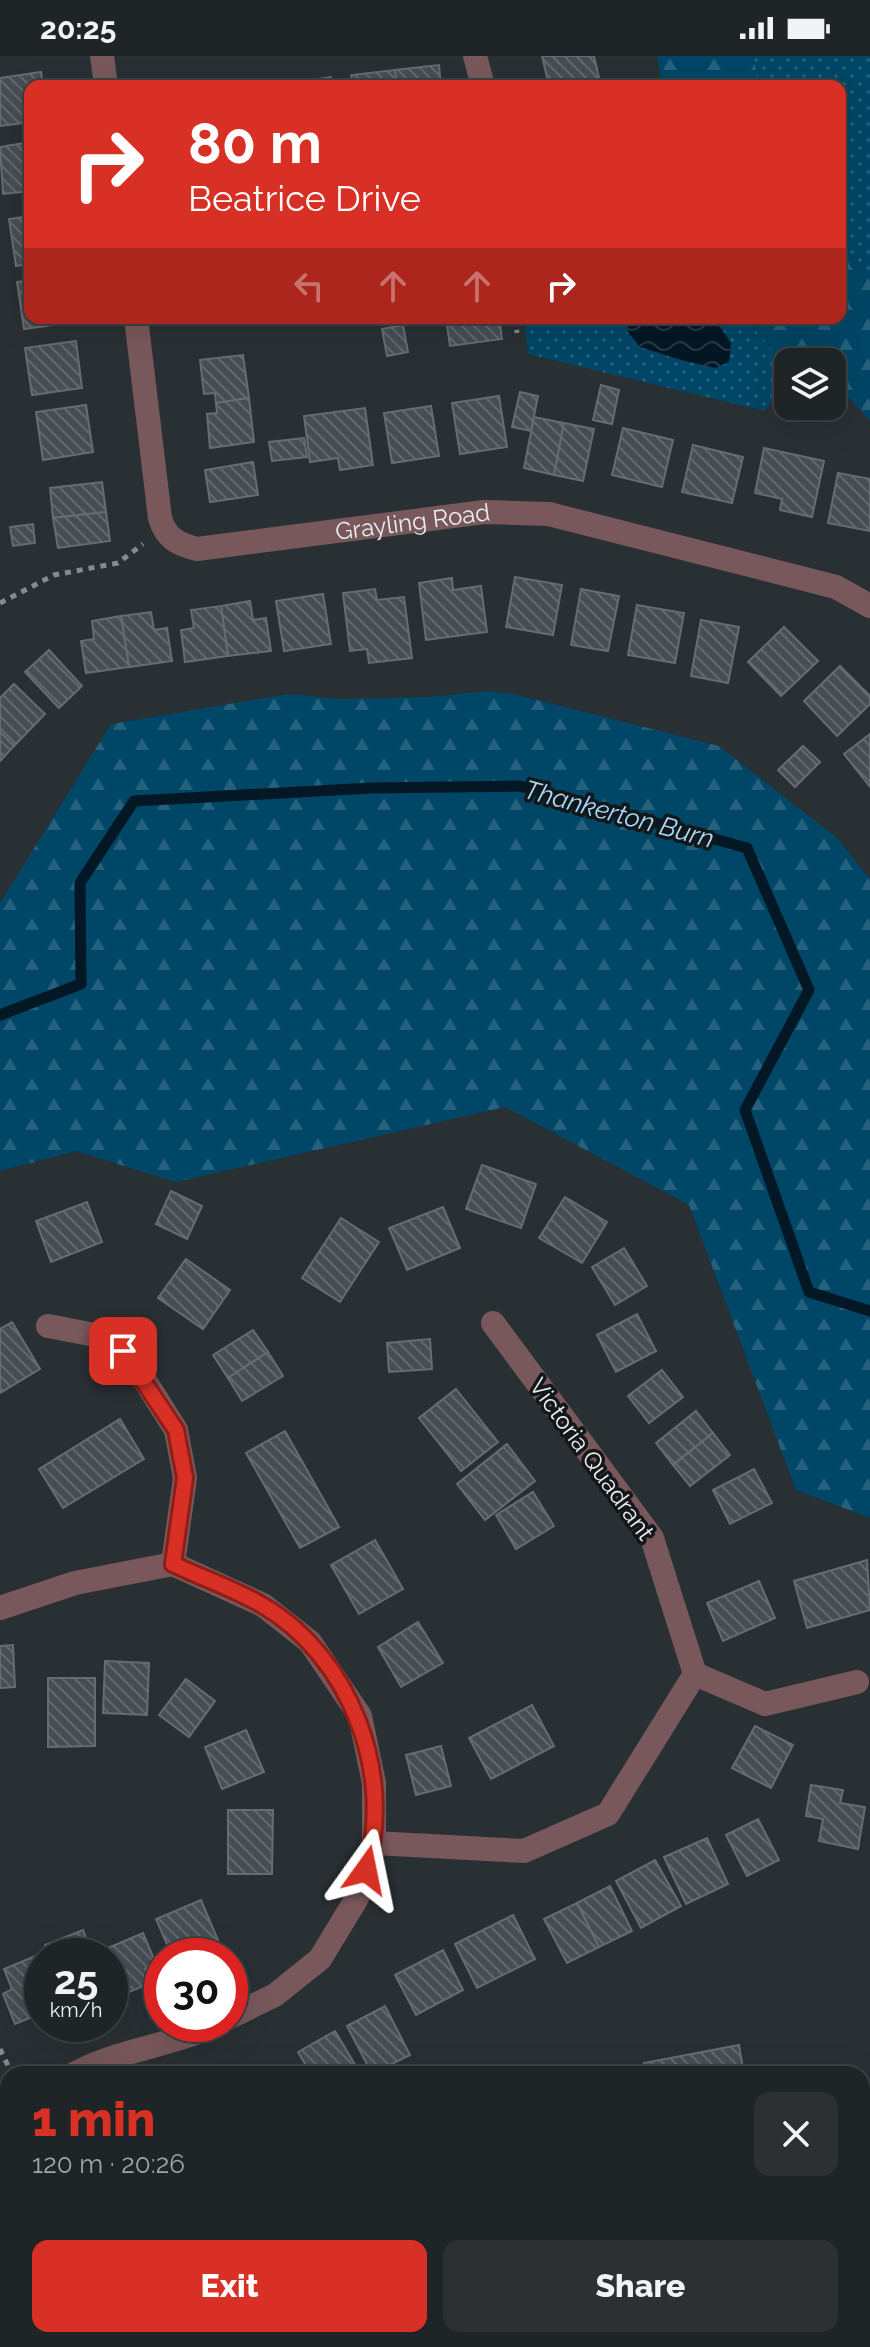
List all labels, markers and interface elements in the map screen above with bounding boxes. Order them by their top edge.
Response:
text: 20:25 [40,11,116,46]
text: 80 m [188,110,322,176]
icon: right [56,112,160,216]
text: Beatrice Drive [188,177,421,219]
icon: left [287,264,331,308]
icon: ahead [371,264,415,308]
icon: ahead [455,264,499,308]
icon: right [539,264,583,308]
map controls [774,348,846,420]
button: layers [774,348,846,420]
street label: Grayling Road [334,497,492,546]
water label: Thankerton Burn [521,774,717,854]
pin [89,1317,157,1385]
icon: arrive [101,1329,145,1373]
street label: Victoria Quadrant [523,1372,661,1546]
position arrow [324,1828,408,1912]
speed limit sign: 30 [144,1938,248,2042]
text: 25 [54,1956,98,2003]
text: km/h [50,1998,102,2022]
text: 1 min [32,2091,155,2147]
button: close [754,2092,838,2176]
text: 120 m · 20:26 [32,2149,185,2179]
button: Exit [32,2240,427,2332]
button: Share [443,2240,838,2332]

